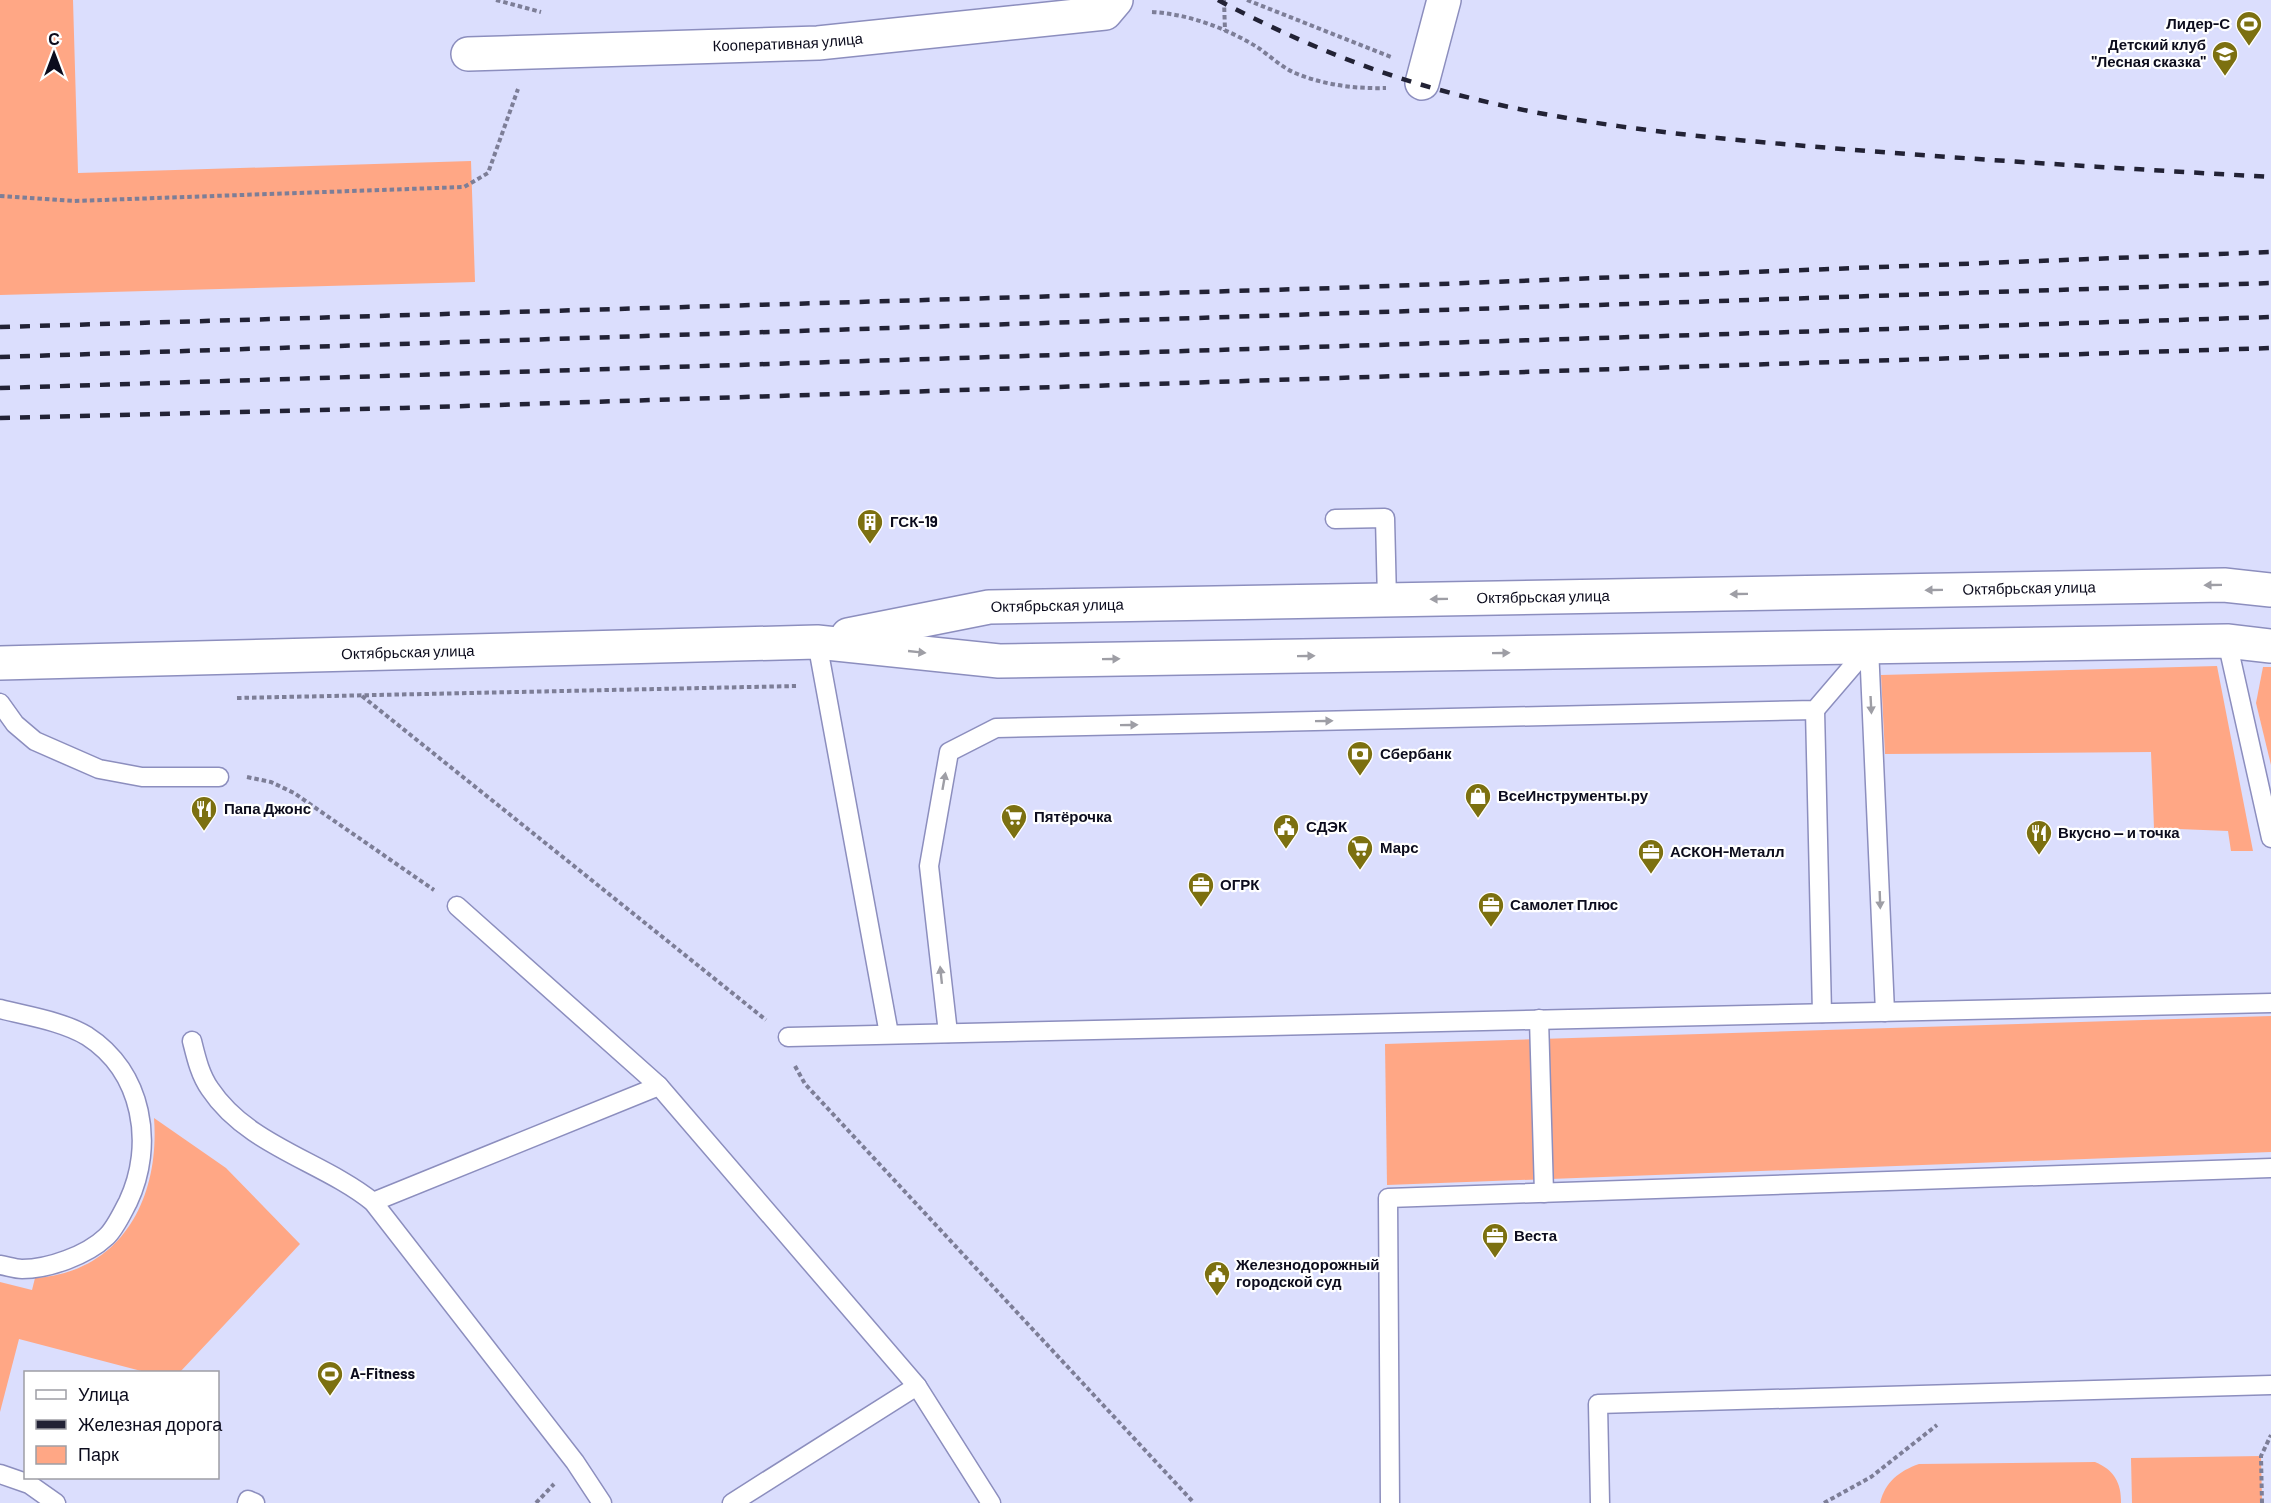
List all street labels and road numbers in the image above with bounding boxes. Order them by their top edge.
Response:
street label: Кооперативная улица [712,28,864,54]
street label: Октябрьская улица [1962,577,2097,598]
street label: Октябрьская улица [1476,586,1611,606]
street label: Октябрьская улица [990,595,1125,615]
street label: Октябрьская улица [341,641,475,662]

